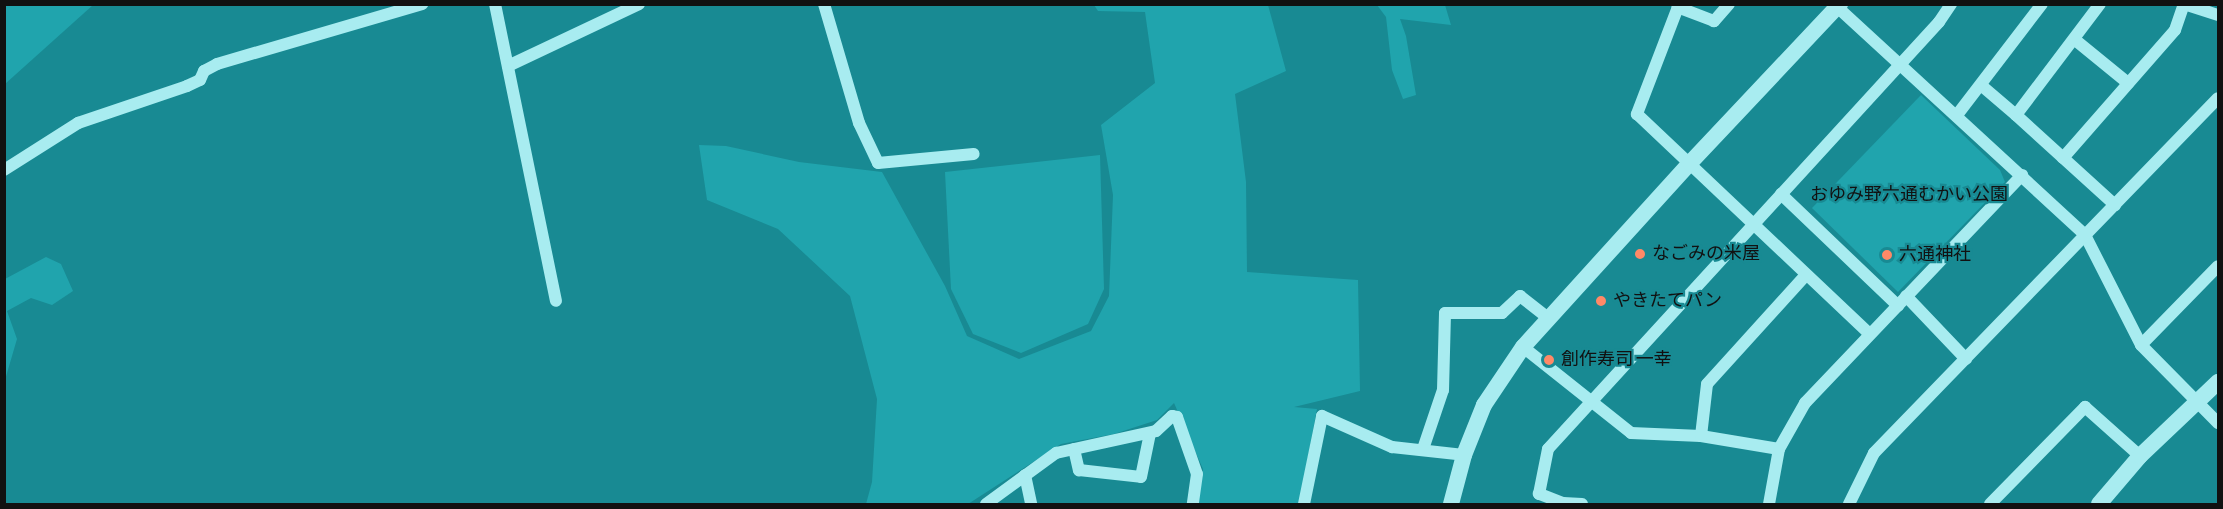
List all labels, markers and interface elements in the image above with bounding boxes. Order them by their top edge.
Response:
park label: おゆみ野六通むかい公園 [1810,184,2008,206]
place label: なごみの米屋 [1652,243,1760,265]
place label: 六通神社 [1899,244,1971,266]
marker: なごみの米屋 [1633,247,1647,261]
marker: 六通神社 [1880,248,1894,262]
place label: やきたてパン [1613,290,1721,312]
marker: やきたてパン [1594,294,1608,308]
place label: 創作寿司 一幸 [1561,349,1672,371]
marker: 創作寿司 一幸 [1542,353,1556,367]

